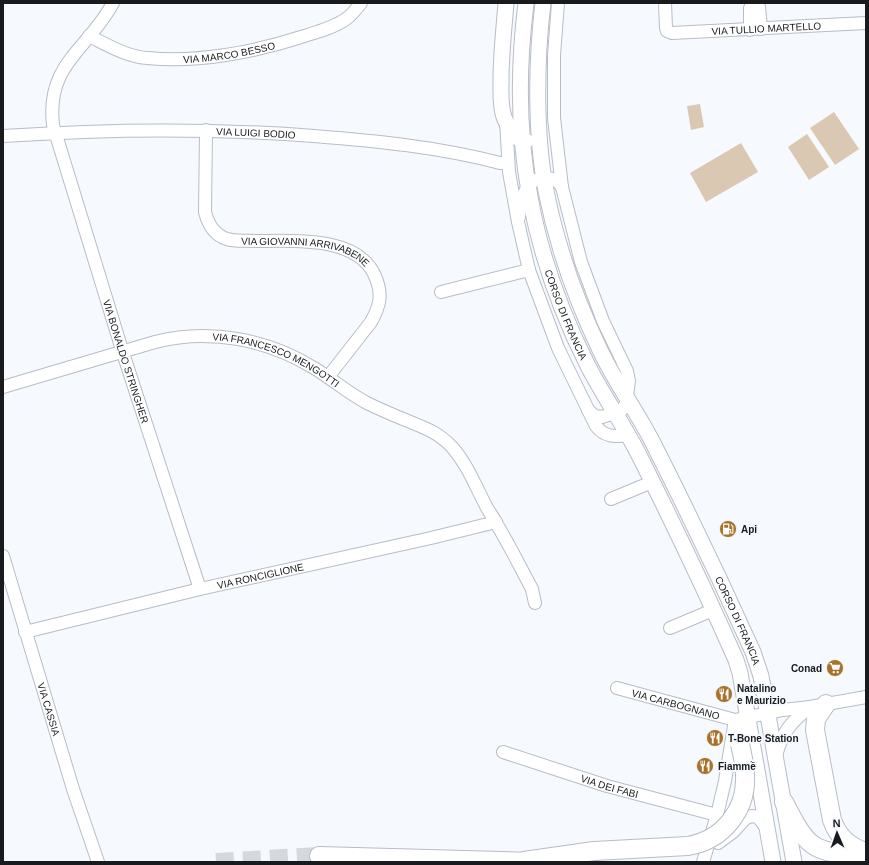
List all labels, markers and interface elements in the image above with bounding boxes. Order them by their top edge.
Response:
street label: VIA TULLIO MARTELLO [711,20,822,36]
street label: VIA MARCO BESSO [183,39,276,65]
street label: VIA LUIGI BODIO [216,126,296,140]
street label: VIA GIOVANNI ARRIVABENE [241,235,372,269]
street label: CORSO DI FRANCIA [543,268,590,362]
street label: VIA BONALDO STRINGHER [101,298,151,425]
street label: VIA FRANCESCO MENGOTTI [212,331,342,389]
fuel station icon: Api [718,519,738,539]
place label: Api [741,524,757,535]
street label: VIA RONCIGLIONE [216,561,305,591]
street label: CORSO DI FRANCIA [713,574,763,667]
supermarket icon: Conad [825,658,845,678]
place label: Conad [791,663,822,674]
street label: VIA CASSIA [36,681,62,737]
place label: Natalino e Maurizio [737,683,786,706]
restaurant icon: Natalino e Maurizio [714,684,734,704]
street label: VIA CARBOGNANO [631,687,721,721]
restaurant icon: T-Bone Station [705,728,725,748]
place label: T-Bone Station [728,733,799,744]
restaurant icon: Fiammề [695,756,715,776]
place label: Fiammề [718,761,756,772]
street label: VIA DEI FABI [579,772,640,800]
north arrow [817,813,857,853]
text: N [832,817,841,829]

